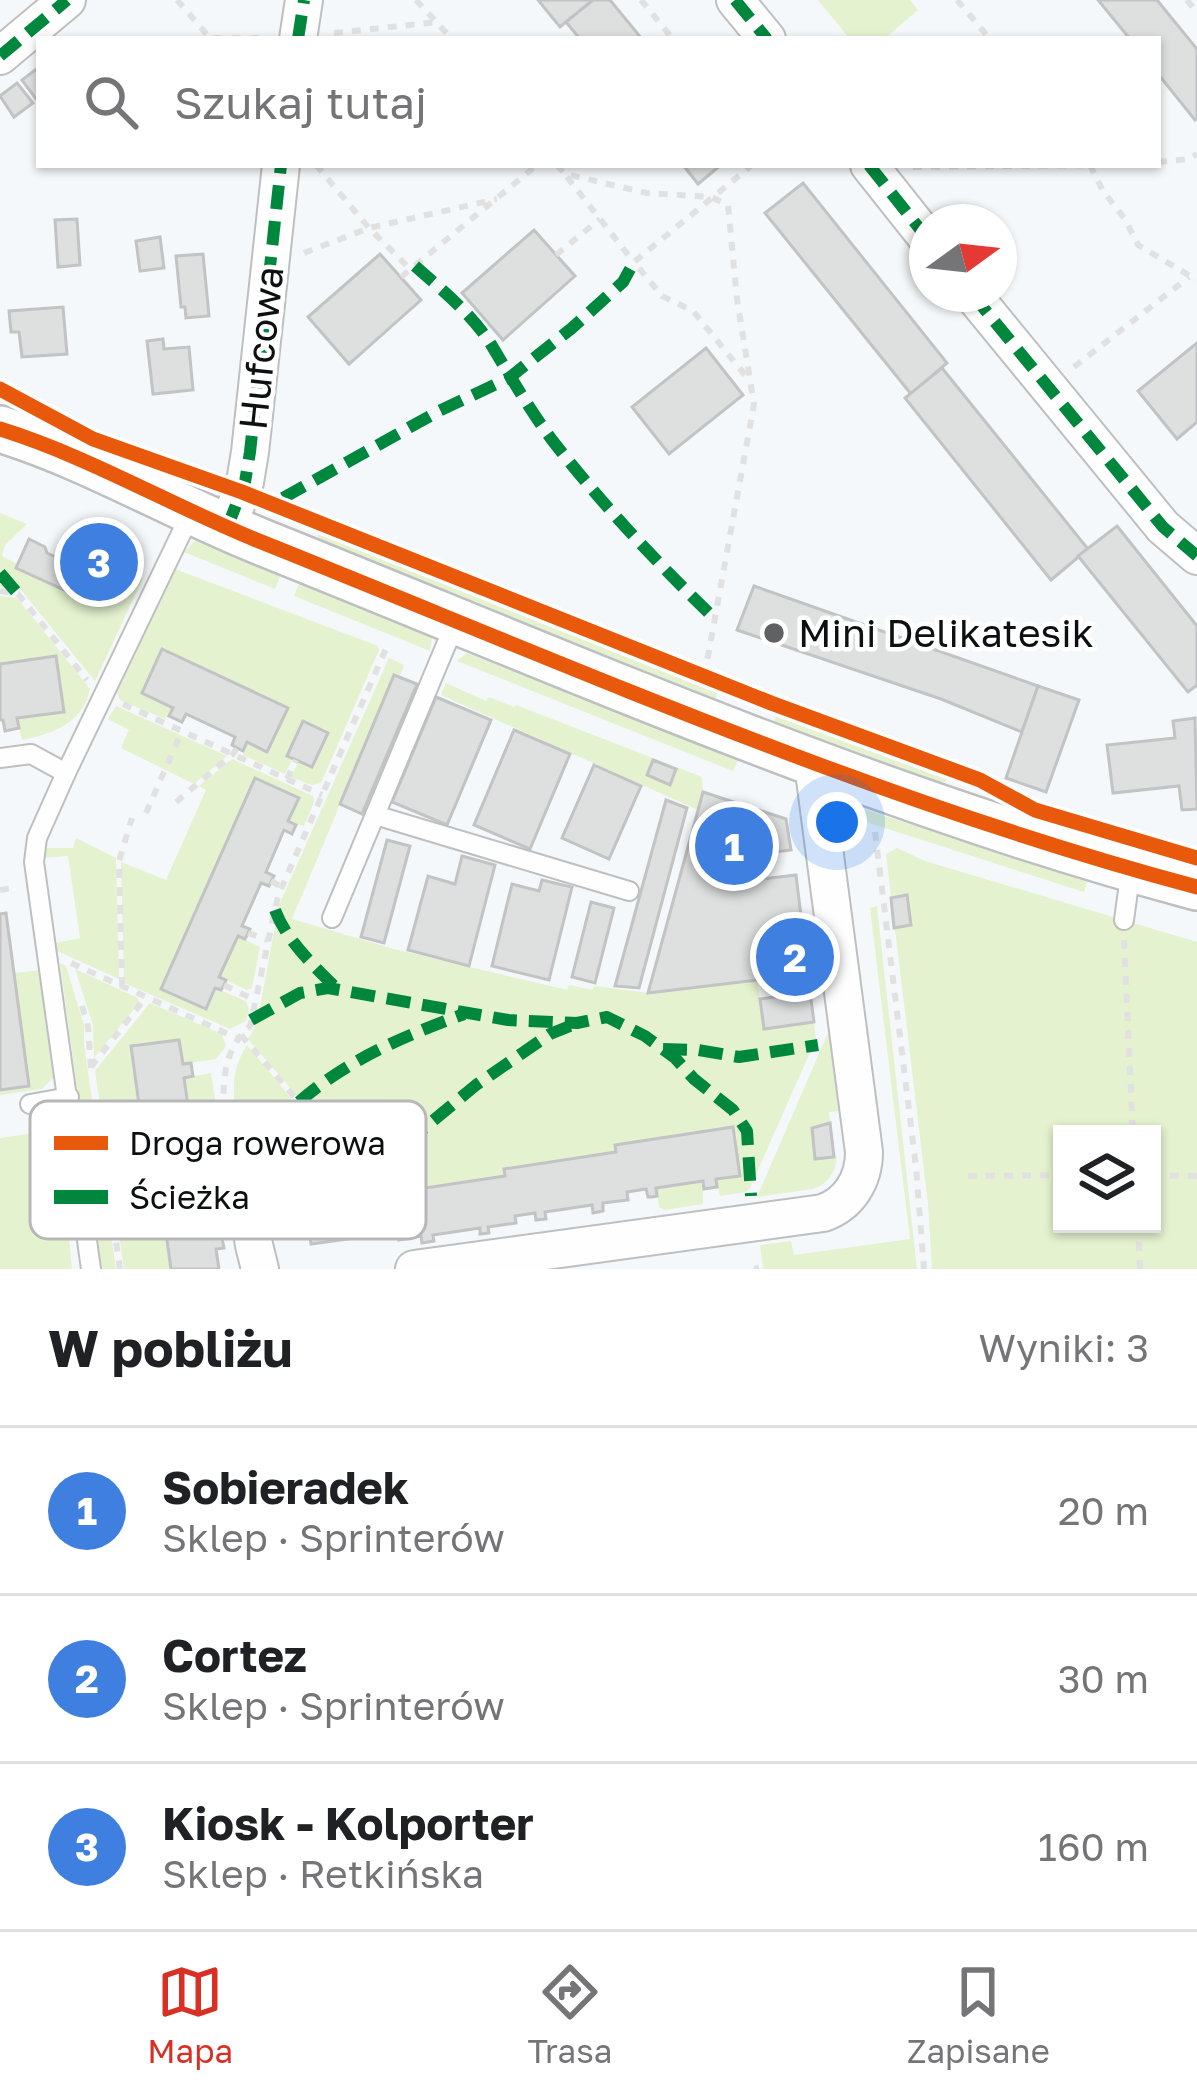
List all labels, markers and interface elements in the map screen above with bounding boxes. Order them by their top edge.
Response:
search box [36,36,1161,168]
icon: search [78,69,144,135]
text: Szukaj tutaj [174,75,427,129]
north arrow [909,204,1017,312]
street label: Hufcowa [229,264,292,432]
pin: 3 [60,517,138,607]
place label: Mini Delikatesik [798,609,1094,656]
marker: Mini Delikatesik [761,620,787,646]
your location [807,792,867,852]
pin: 1 [695,801,773,891]
pin: 2 [756,912,834,1002]
legend [30,1101,426,1239]
text: Droga rowerowa [129,1123,386,1162]
map controls [1053,1125,1161,1233]
button: layers [1053,1125,1161,1233]
text: Ścieżka [129,1177,250,1216]
text: W pobliżu [48,1317,293,1378]
text: Wyniki: 3 [979,1324,1149,1371]
text: Sobieradek [162,1460,409,1514]
text: 1 [77,1487,97,1534]
text: 20 m [1058,1487,1149,1534]
text: Sklep · Sprinterów [162,1514,505,1561]
text: Cortez [162,1628,307,1682]
text: 2 [75,1655,99,1702]
text: 30 m [1058,1655,1149,1702]
text: Sklep · Sprinterów [162,1682,505,1729]
text: Kiosk - Kolporter [162,1796,534,1850]
text: 3 [75,1823,99,1870]
text: 160 m [1038,1823,1149,1870]
text: Sklep · Retkińska [162,1850,484,1897]
tab: Mapa [147,1959,233,2070]
tab: Trasa [527,1959,612,2070]
tab: Zapisane [907,1959,1050,2070]

